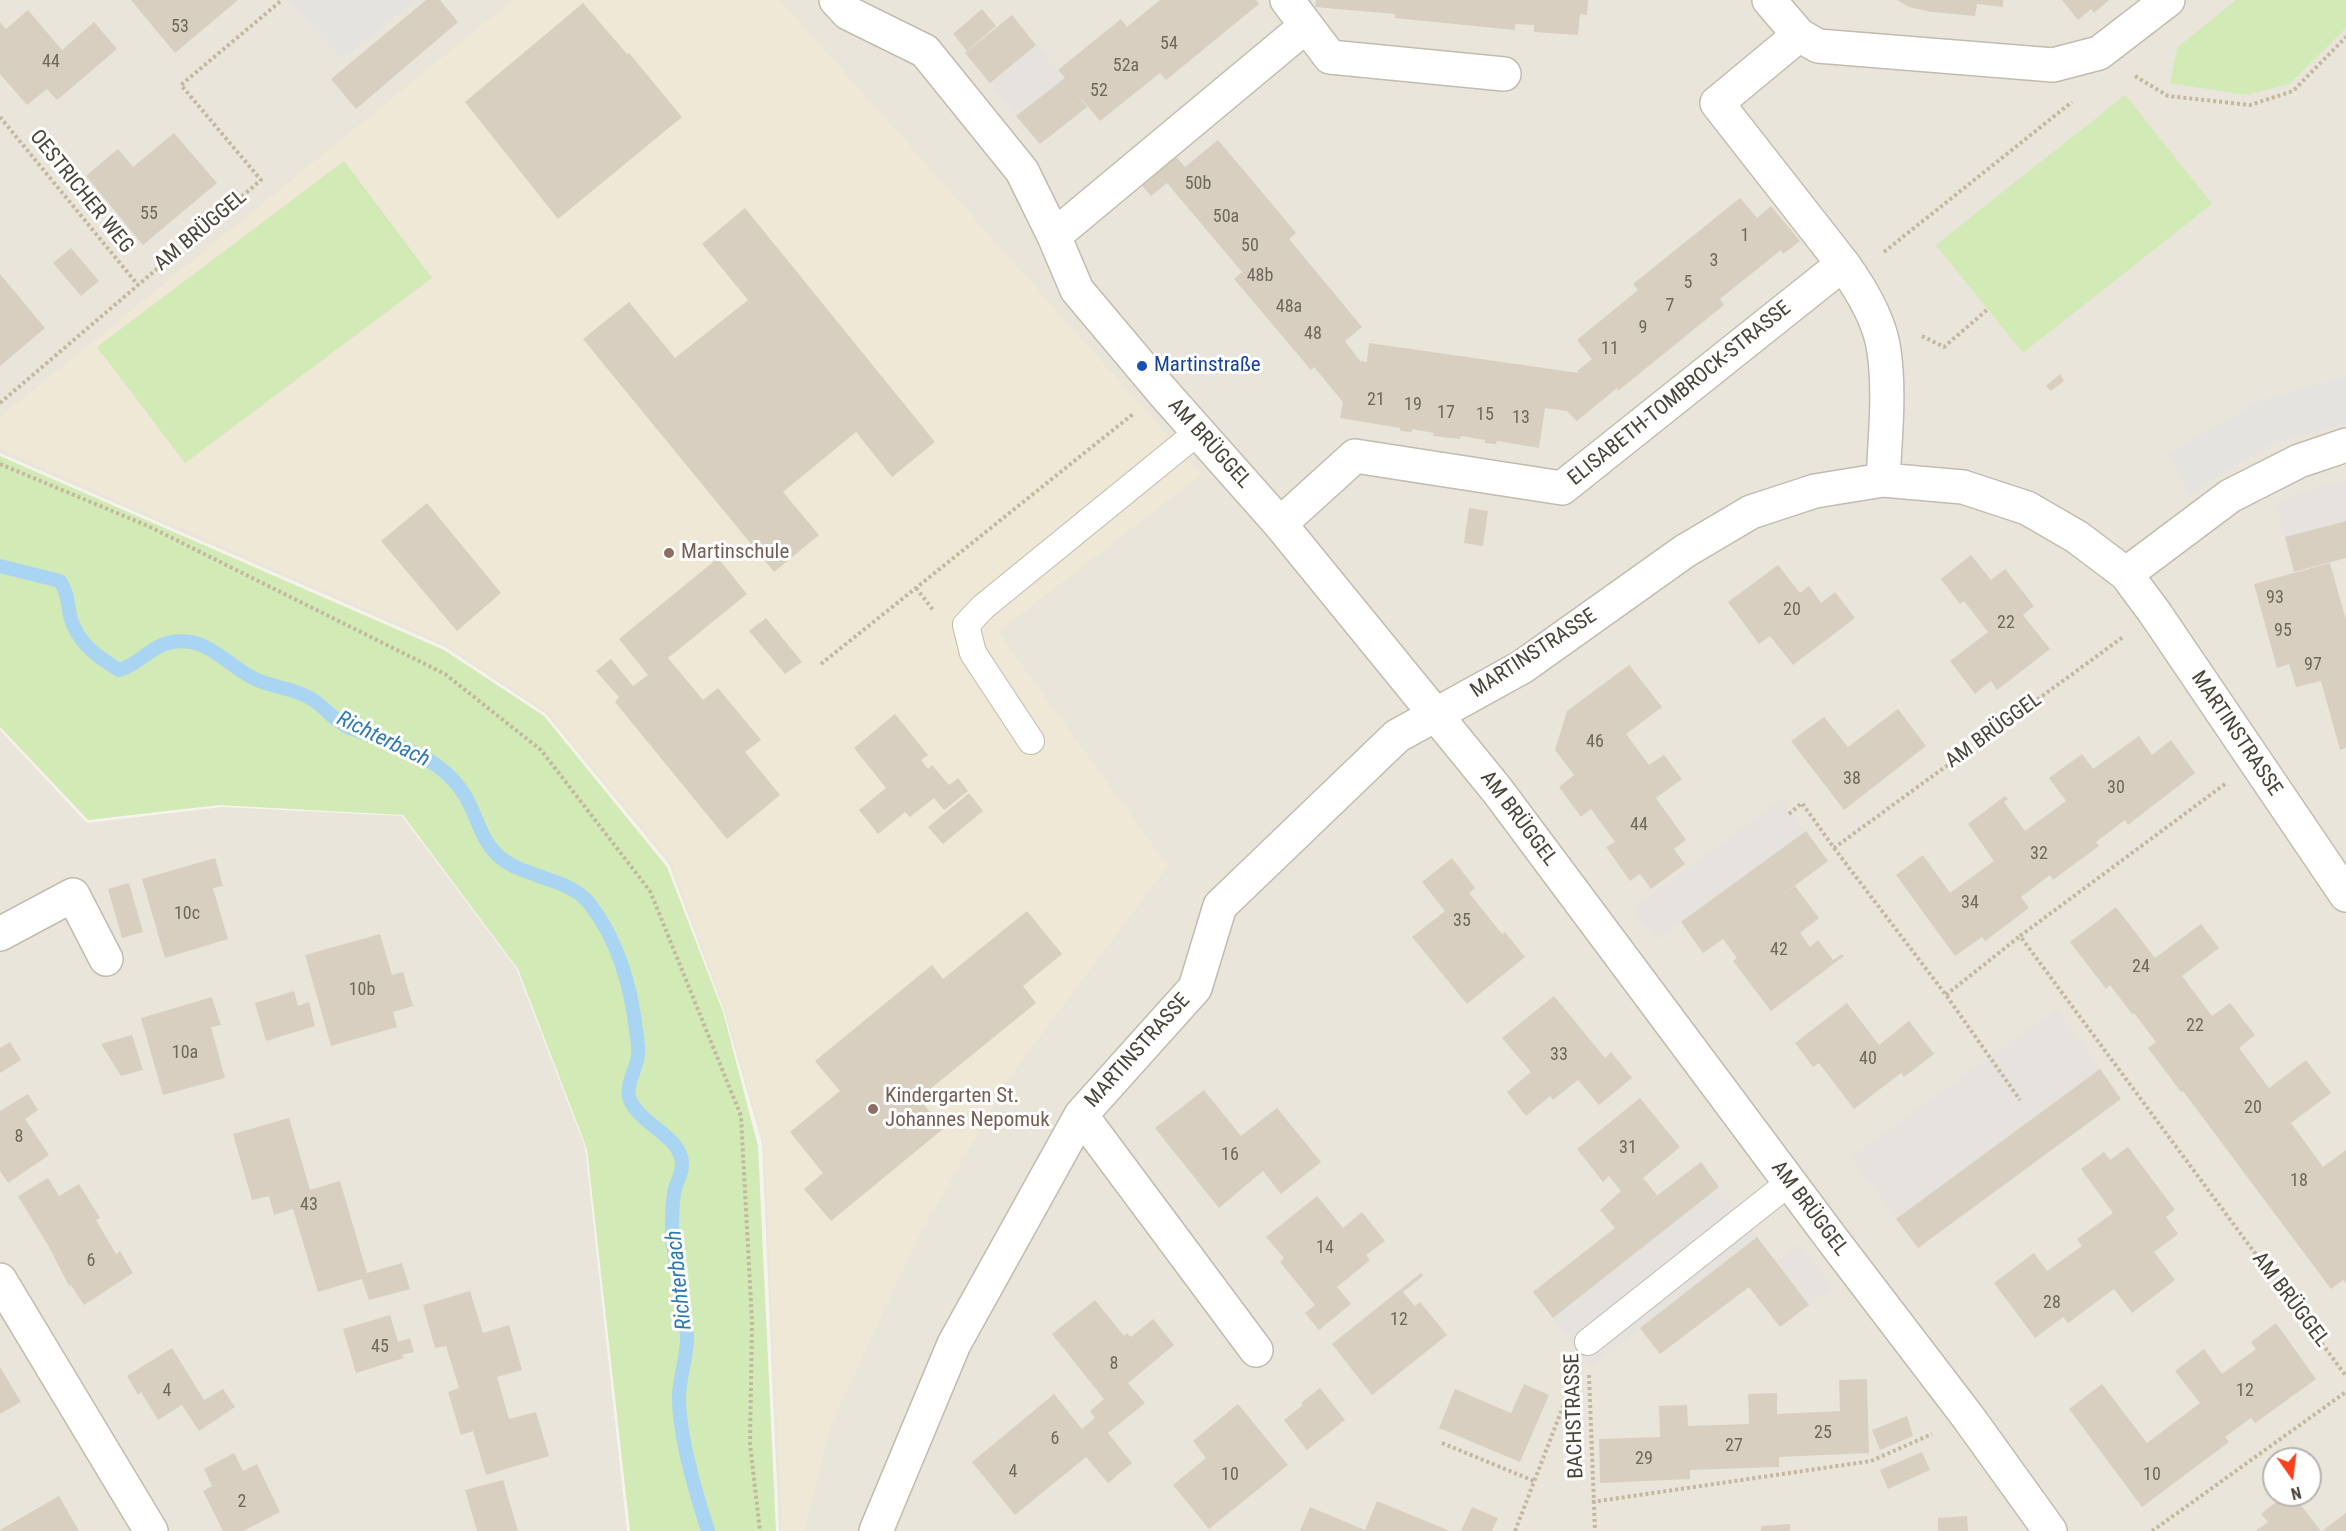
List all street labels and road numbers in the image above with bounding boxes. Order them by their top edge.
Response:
street label: OESTRICHER WEG [24,125,138,259]
street label: AM BRÜGGEL [150,185,252,277]
street label: ELISABETH-TOMBROCK-STRASSE [1563,296,1797,492]
street label: AM BRÜGGEL [1162,394,1256,494]
street label: MARTINSTRASSE [1466,604,1602,704]
street label: MARTINSTRASSE [2185,667,2287,801]
street label: AM BRÜGGEL [1941,688,2047,774]
street label: AM BRÜGGEL [1474,767,1562,871]
street label: MARTINSTRASSE [1080,989,1196,1113]
street label: AM BRÜGGEL [1765,1157,1853,1261]
street label: AM BRÜGGEL [2246,1248,2334,1352]
street label: BACHSTRASSE [1560,1353,1590,1479]

